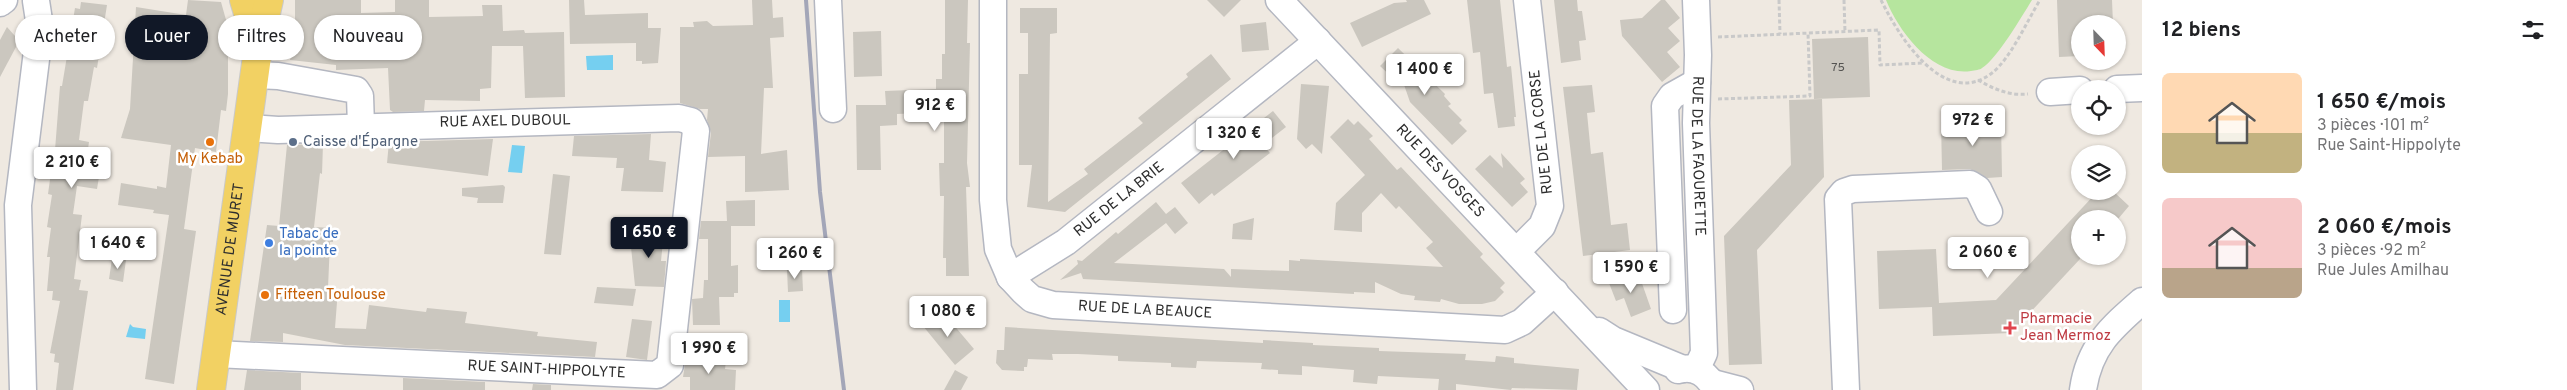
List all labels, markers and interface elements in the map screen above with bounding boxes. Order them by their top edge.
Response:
chip: Acheter [15,15,115,60]
chip: Louer [125,15,208,60]
chip: Filtres [218,15,304,60]
chip: Nouveau [314,15,422,60]
north arrow [2071,15,2126,70]
map controls [2071,15,2126,265]
icon: filters [2519,16,2547,44]
text: 12 biens [2162,17,2241,44]
pin: 1 400 € [1379,54,1471,96]
text: 1 400 € [1397,60,1453,80]
house number: 75 [1831,60,1845,76]
street label: RUE DE LA CORSE [1526,69,1558,195]
street label: RUE DE LA FAOURETTE [1686,75,1709,236]
button: locate [2071,80,2126,135]
text: 1 650 €/mois [2317,89,2446,116]
pin: 912 € [900,90,970,132]
icon: home [2202,93,2262,153]
text: 912 € [915,96,955,116]
pin: 972 € [1938,104,2008,147]
street label: RUE AXEL DUBOUL [439,111,571,133]
text: 972 € [1952,111,1994,131]
text: 3 pièces · 101 m² [2317,116,2429,136]
pin: 1 320 € [1188,118,1280,160]
street label: RUE DES VOSGES [1392,120,1489,222]
text: 1 320 € [1207,124,1261,144]
place label: Caisse d'Épargne [303,132,418,152]
marker: My Kebab [204,136,216,148]
marker: Caisse d'Épargne [287,136,299,148]
text: Rue Saint-Hippolyte [2317,136,2461,156]
button: layers [2071,145,2126,200]
pin: 2 210 € [26,146,118,189]
place label: My Kebab [177,150,243,169]
text: 2 210 € [45,153,99,173]
street label: RUE DE LA BRIE [1070,158,1168,241]
street label: AVENUE DE MURET [212,182,249,317]
button: + [2071,210,2126,265]
text: 2 060 €/mois [2317,214,2451,241]
pin: 1 650 € [603,216,695,259]
icon: home [2202,218,2262,278]
text: 1 650 € [622,223,676,243]
place label: Tabac de la pointe [279,225,339,261]
pin: 1 640 € [72,228,164,270]
text: 1 640 € [90,234,146,254]
pin: 2 060 € [1942,236,2034,279]
marker: Tabac de la pointe [263,237,275,249]
pin: 1 260 € [749,238,841,280]
text: 3 pièces · 92 m² [2317,241,2426,261]
text: 2 060 € [1959,243,2017,263]
text: 1 260 € [768,244,822,264]
pin: 1 590 € [1585,252,1677,294]
text: 1 590 € [1604,258,1658,278]
text: Rue Jules Amilhau [2317,261,2449,281]
place label: Fifteen Toulouse [275,286,386,305]
marker: Fifteen Toulouse [259,289,271,301]
pin: 1 080 € [902,296,994,338]
street label: RUE DE LA BEAUCE [1077,297,1213,323]
text: 1 080 € [920,302,976,322]
place label: Pharmacie Jean Mermoz [2020,310,2111,346]
marker: Pharmacie Jean Mermoz [2004,322,2016,334]
pin: 1 990 € [663,332,755,375]
text: 1 990 € [682,339,736,359]
street label: RUE SAINT-HIPPOLYTE [467,356,626,383]

